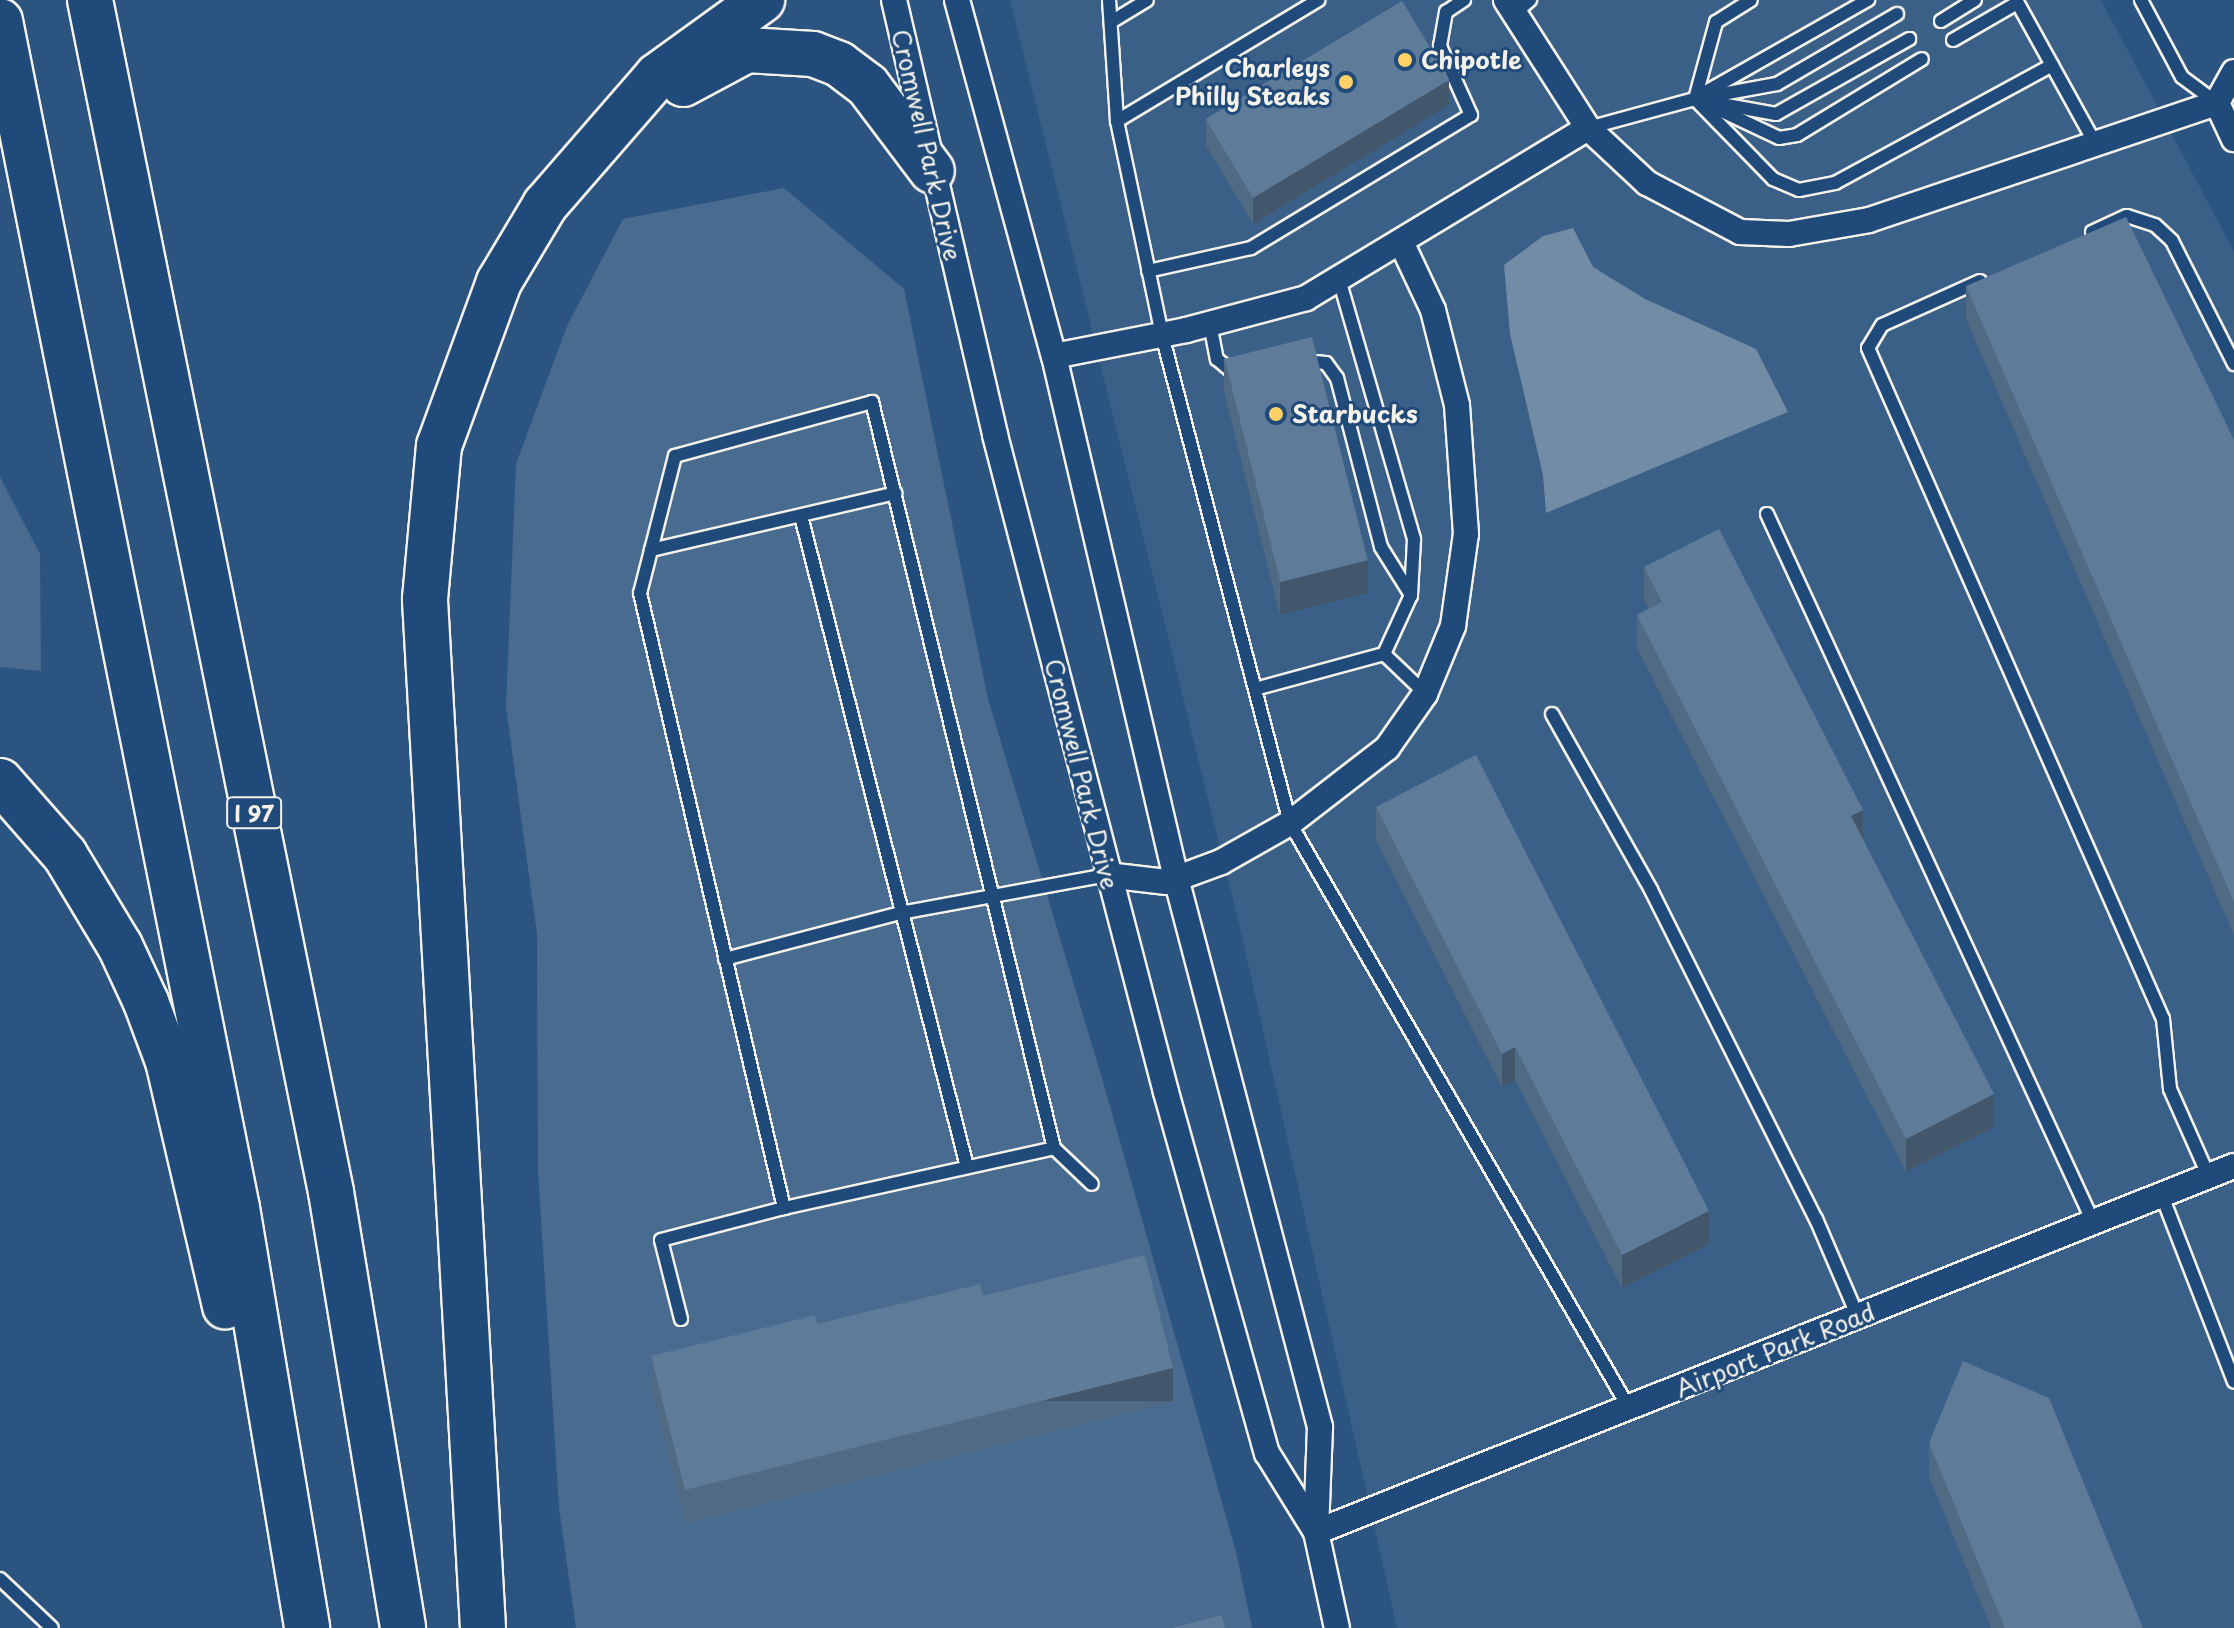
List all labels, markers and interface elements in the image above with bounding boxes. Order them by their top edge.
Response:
street label: Cromwell Park Drive [886,26,968,264]
place label: Chipotle [1421,46,1522,74]
marker: Chipotle [1396,51,1414,69]
place label: Charleys Philly Steaks [1174,54,1330,110]
marker: Charleys Philly Steaks [1337,73,1355,91]
place label: Starbucks [1292,400,1418,428]
marker: Starbucks [1267,405,1285,423]
street label: Cromwell Park Drive [1039,655,1125,893]
road number: I 97 [226,795,282,831]
street label: Airport Park Road [1671,1297,1879,1403]

